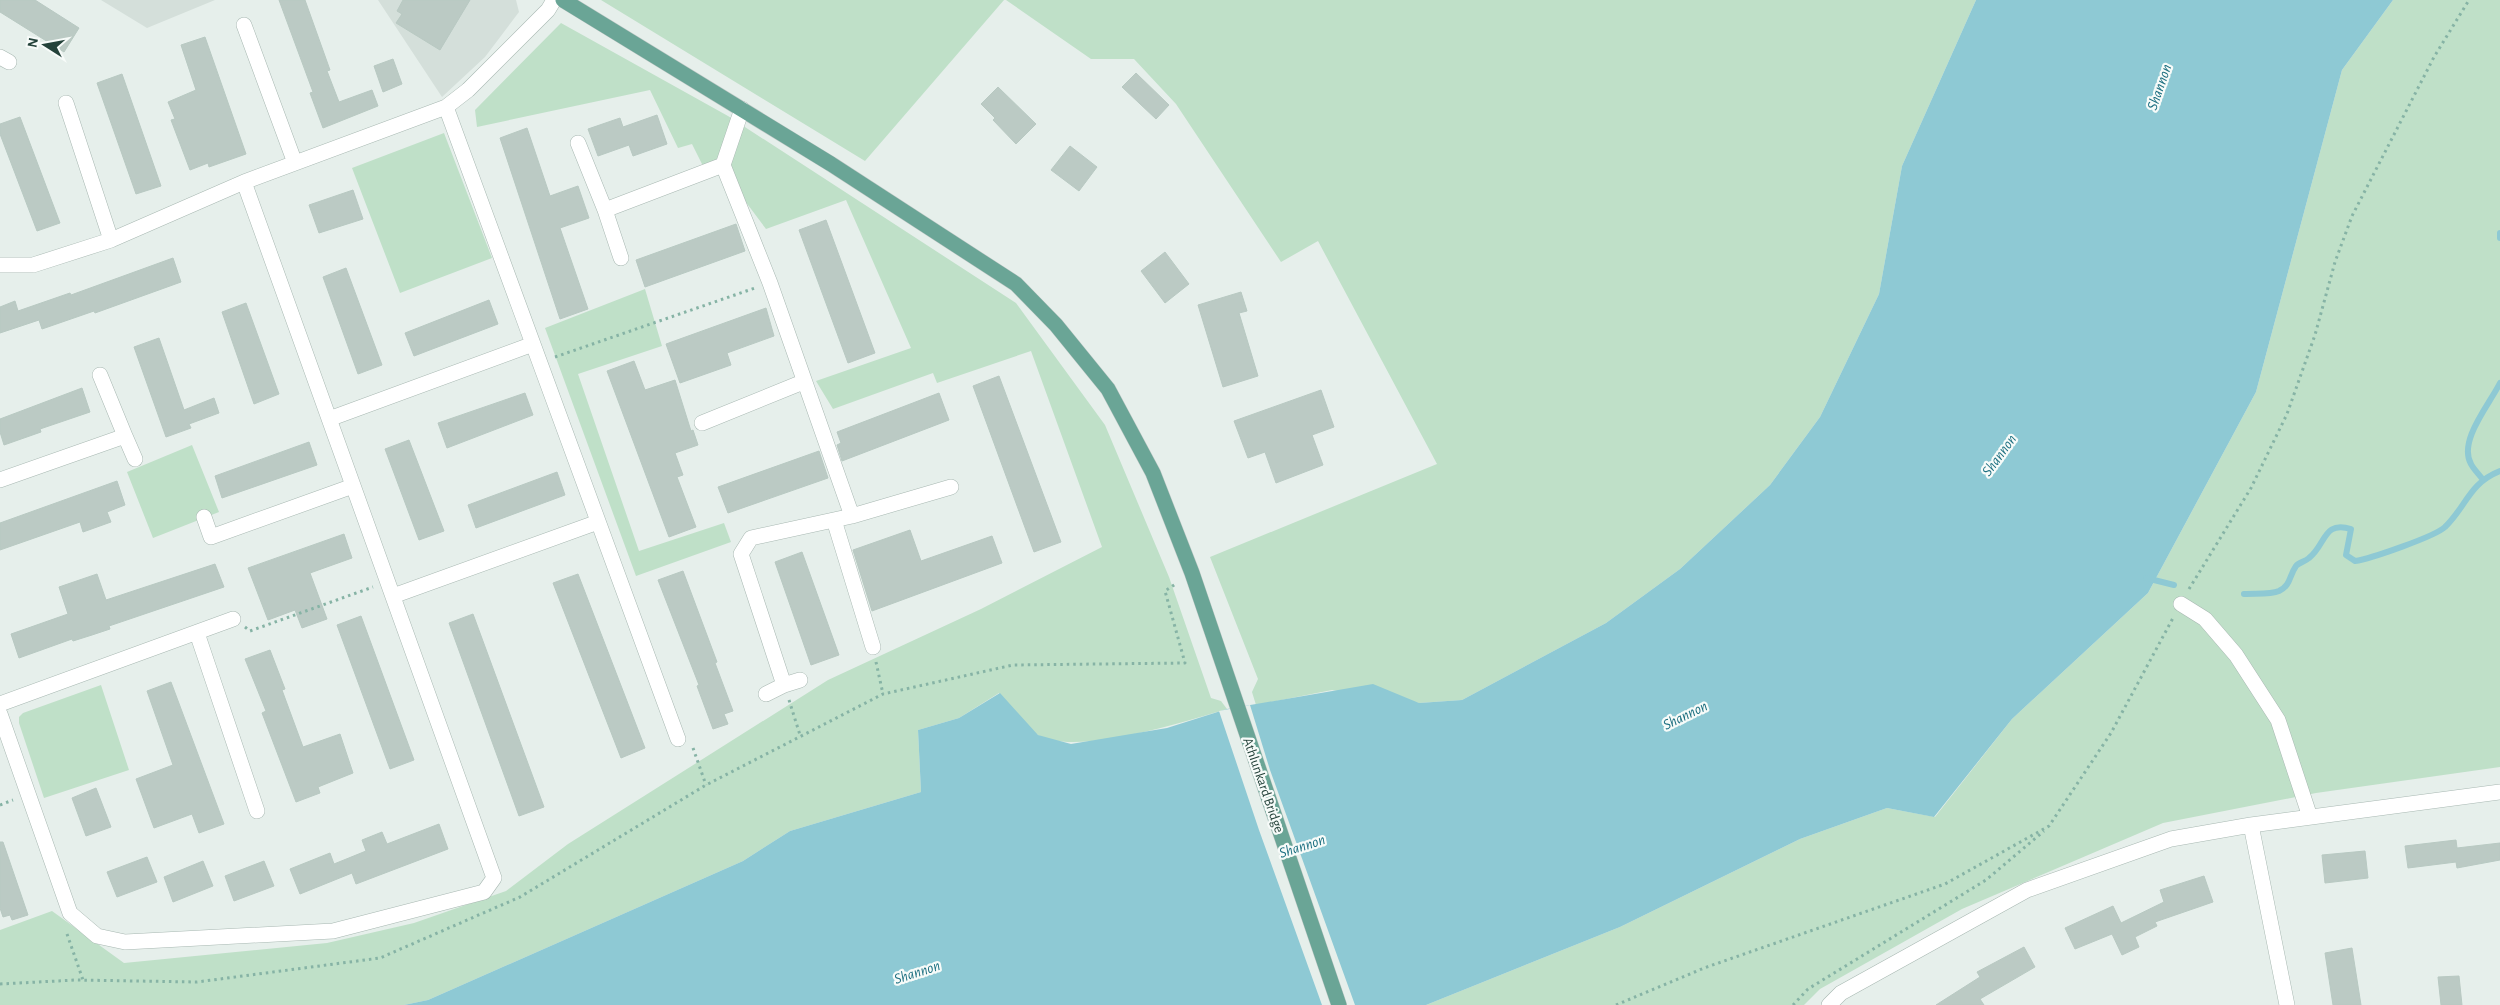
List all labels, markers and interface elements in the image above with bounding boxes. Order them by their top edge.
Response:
north arrow [20,20,70,70]
text: N [25,37,41,49]
water label: Shannon [2145,62,2174,112]
water label: Shannon [1979,432,2019,479]
water label: Shannon [1661,698,1710,733]
street label: Athlunkard Bridge [1240,736,1286,835]
water label: Shannon [1277,832,1327,861]
water label: Shannon [892,958,942,987]

